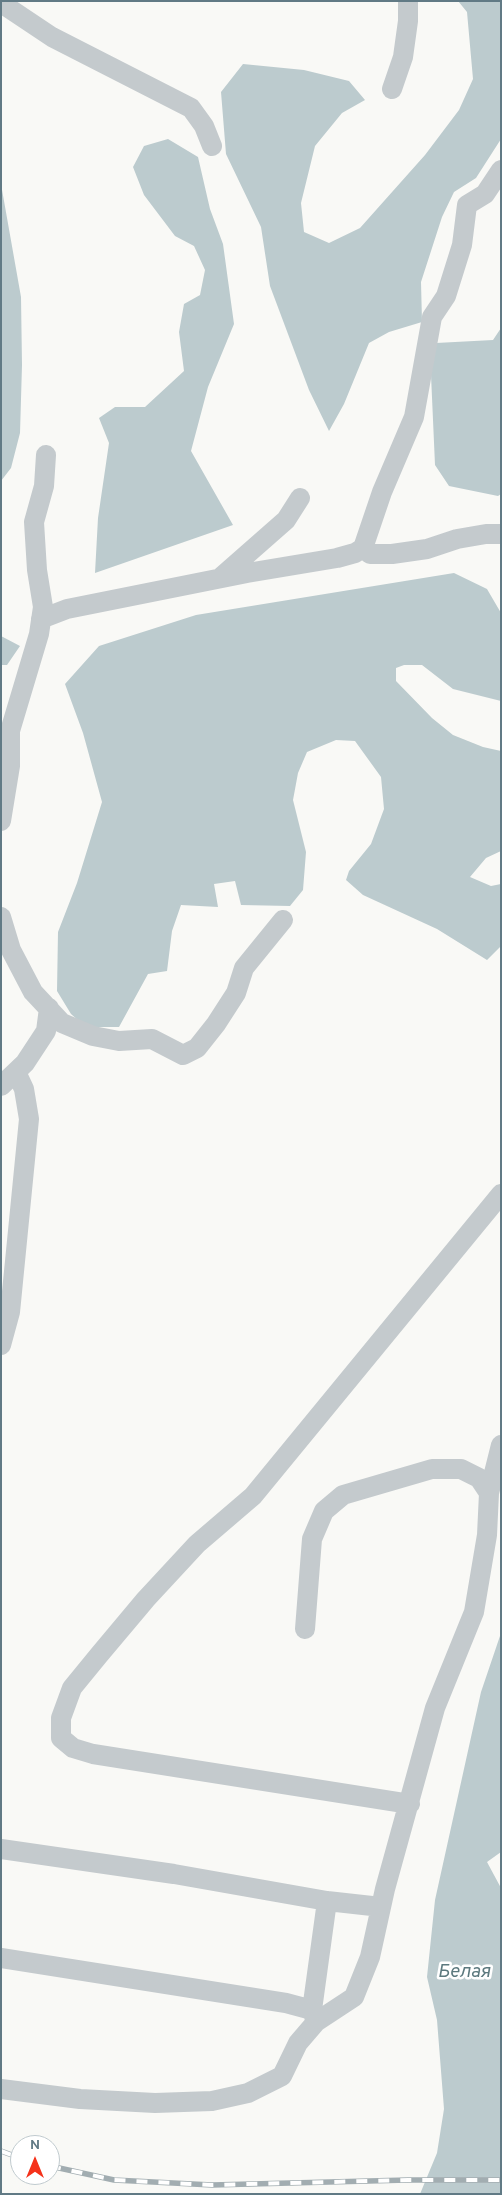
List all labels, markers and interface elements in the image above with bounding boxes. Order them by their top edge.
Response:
water label: Белая [438,1962,490,1984]
north arrow [10,2135,60,2185]
text: N [30,2137,40,2154]

